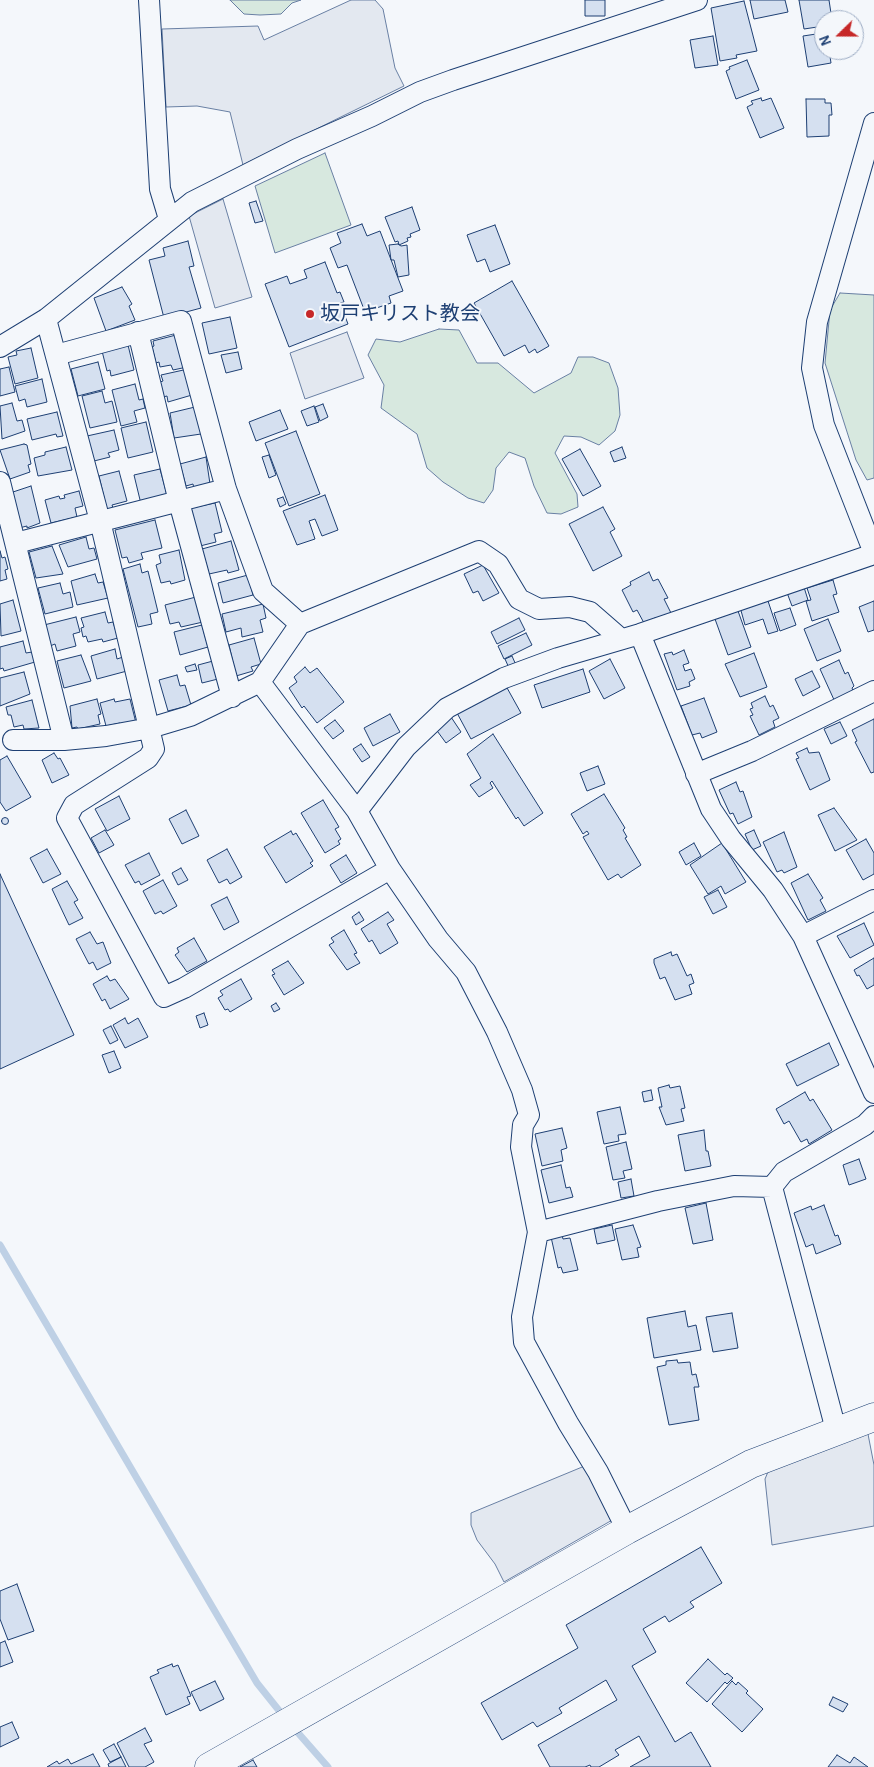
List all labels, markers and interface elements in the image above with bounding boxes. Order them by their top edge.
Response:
north arrow [814,10,864,60]
text: N [818,33,834,47]
place label: 坂戸キリスト教会 [320,302,480,326]
marker: 坂戸キリスト教会 [304,308,316,320]

